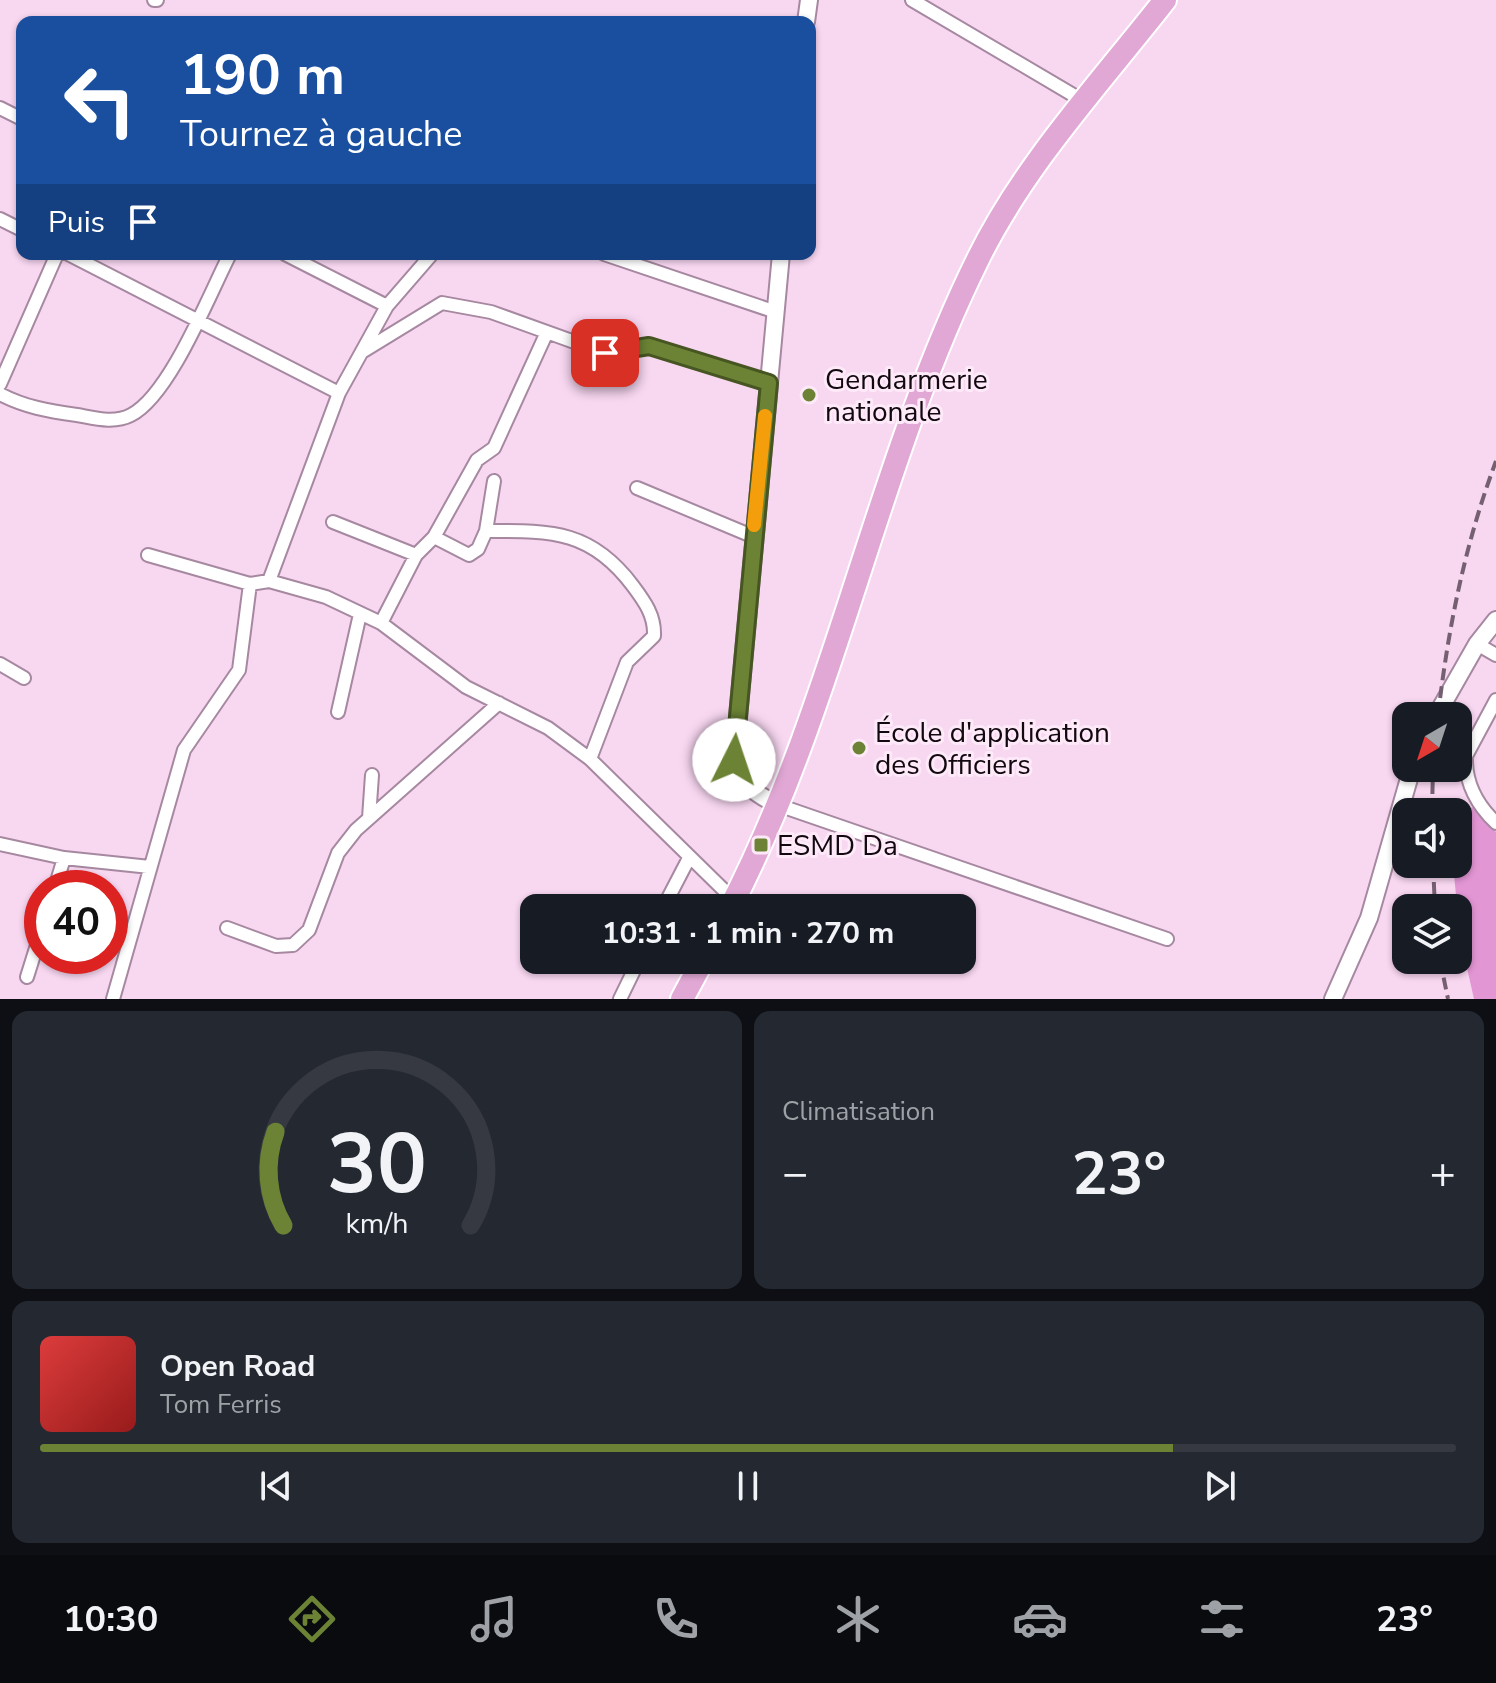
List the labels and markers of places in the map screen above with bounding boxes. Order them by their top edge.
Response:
pin [571,319,639,387]
place label: Gendarmerie nationale [825,361,988,431]
marker: Gendarmerie nationale [800,386,818,404]
place label: École d'application des Officiers [875,714,1110,784]
marker: École d'application des Officiers [850,739,868,757]
place label: ESMD Da [777,827,898,865]
marker: ESMD Da [752,836,770,854]

